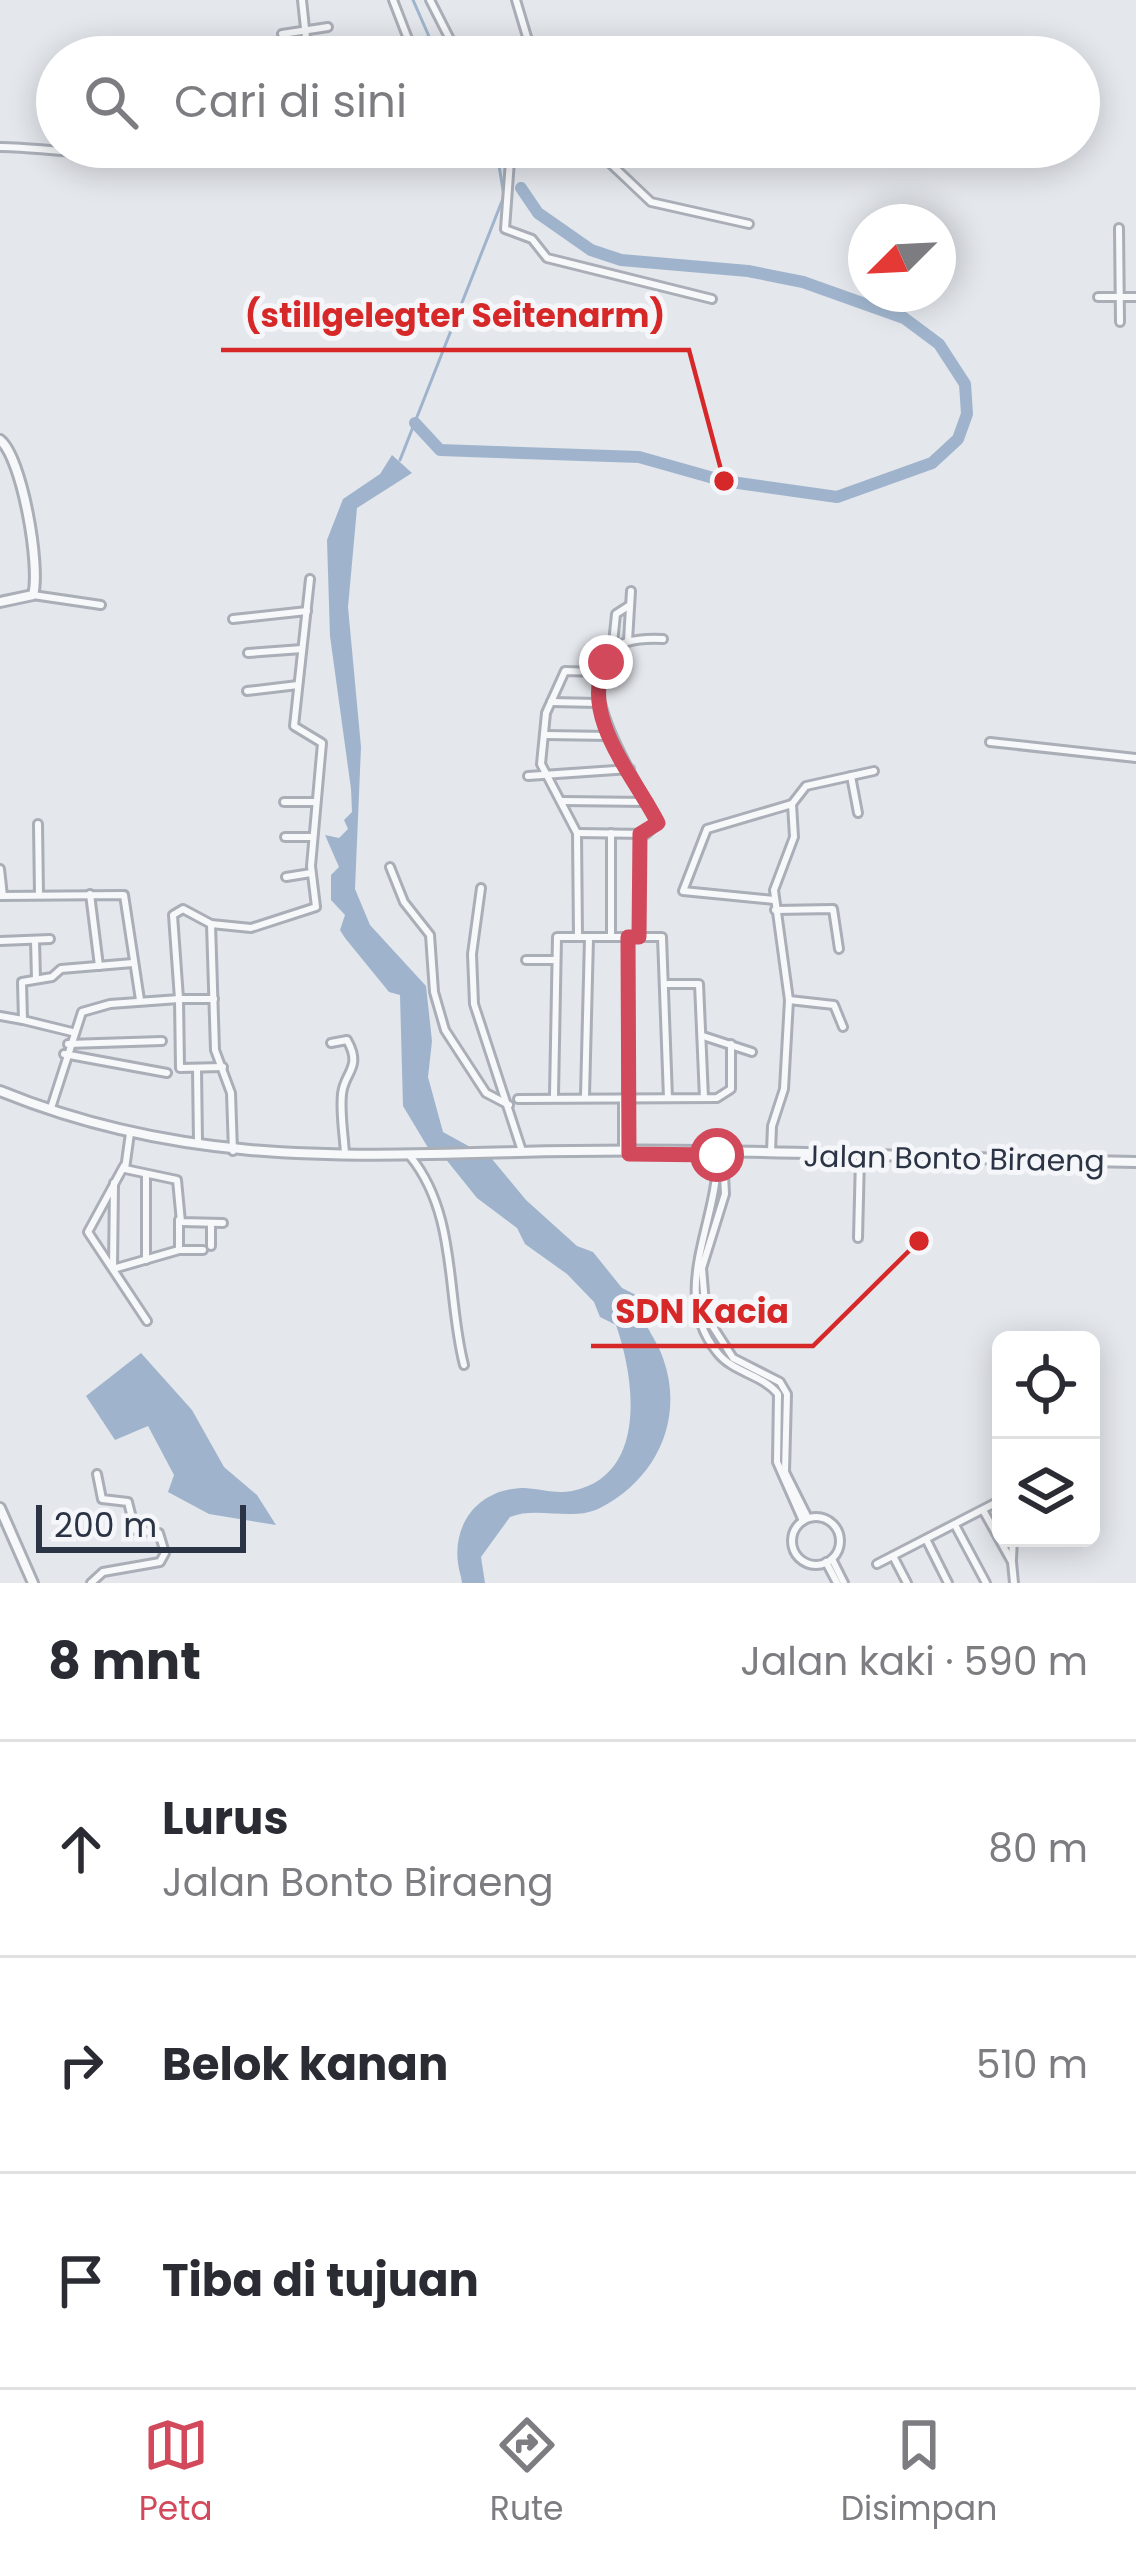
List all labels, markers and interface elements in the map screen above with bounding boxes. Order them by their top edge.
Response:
search box [36,36,1100,168]
icon: search [78,69,144,135]
text: Cari di sini [174,70,407,133]
north arrow [848,204,956,312]
callout: (stillgelegter Seitenarm) [221,281,689,350]
text: (stillgelegter Seitenarm) [245,292,665,339]
route end [579,635,633,689]
route start [690,1128,744,1182]
street label: Jalan Bonto Biraeng [803,1134,1105,1183]
callout: SDN Kacia [591,1277,813,1346]
text: SDN Kacia [615,1288,789,1335]
map controls [992,1331,1100,1547]
button: locate [992,1331,1100,1439]
button: layers [992,1439,1100,1547]
scale bar [36,1499,246,1552]
text: 200 m [54,1502,157,1549]
text: 8 mnt [48,1625,201,1697]
text: Jalan kaki · 590 m [740,1634,1088,1689]
text: Lurus [162,1787,289,1850]
icon: ahead [48,1816,114,1882]
text: 80 m [988,1821,1088,1876]
text: Jalan Bonto Biraeng [162,1855,554,1910]
icon: right [48,2032,114,2098]
text: Belok kanan [162,2033,448,2096]
text: 510 m [976,2037,1088,2092]
icon: arrive [48,2248,114,2314]
text: Tiba di tujuan [162,2249,479,2312]
tab: Peta [139,2412,213,2534]
tab: Rute [490,2412,563,2534]
tab: Disimpan [841,2412,997,2534]

